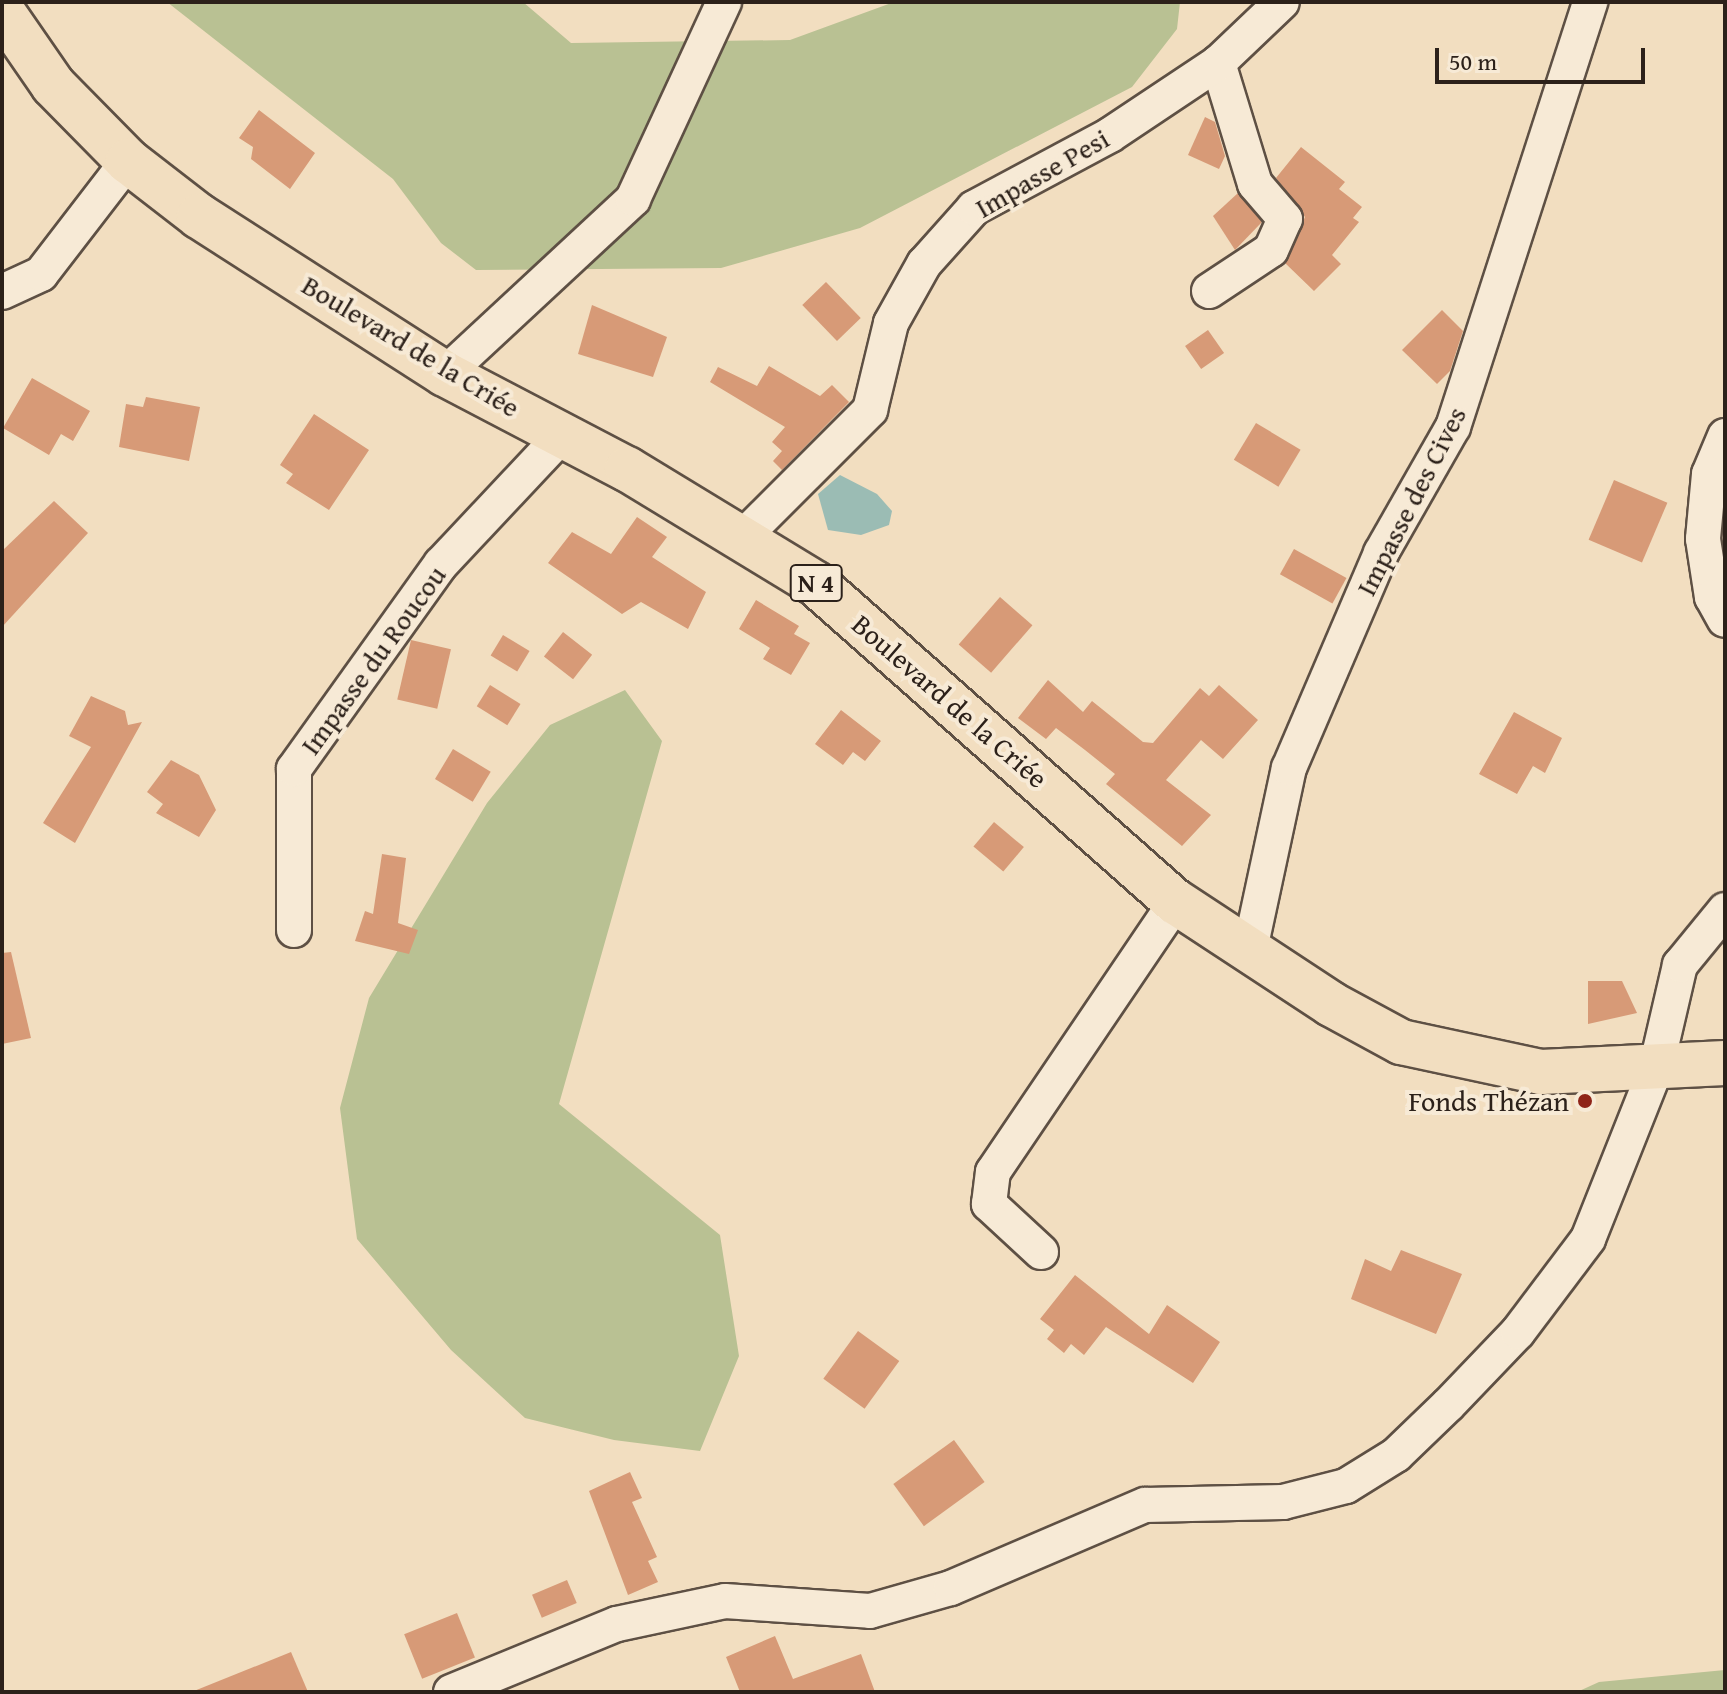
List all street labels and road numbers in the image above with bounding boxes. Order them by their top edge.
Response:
street label: Impasse Pesi [969,121,1115,225]
street label: Boulevard de la Criée [296,268,526,424]
street label: Impasse des Cives [1349,401,1473,601]
street label: Impasse du Roucou [293,559,453,761]
road number: N 4 [788,561,844,605]
street label: Boulevard de la Criée [846,607,1054,795]

